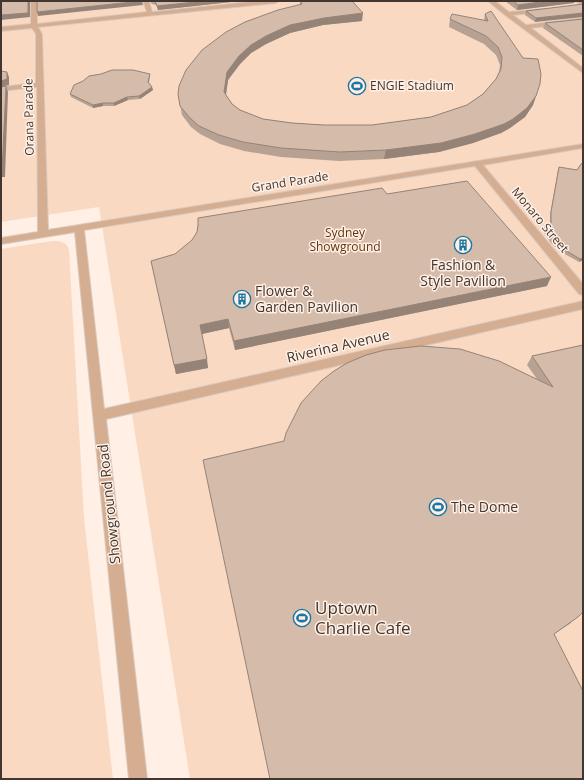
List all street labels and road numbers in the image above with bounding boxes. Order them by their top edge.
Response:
street label: Orana Parade [19,78,38,156]
street label: Grand Parade [250,167,330,196]
street label: Monaro Street [508,183,573,256]
street label: Riverina Avenue [285,324,391,367]
street label: Showground Road [93,443,124,565]

